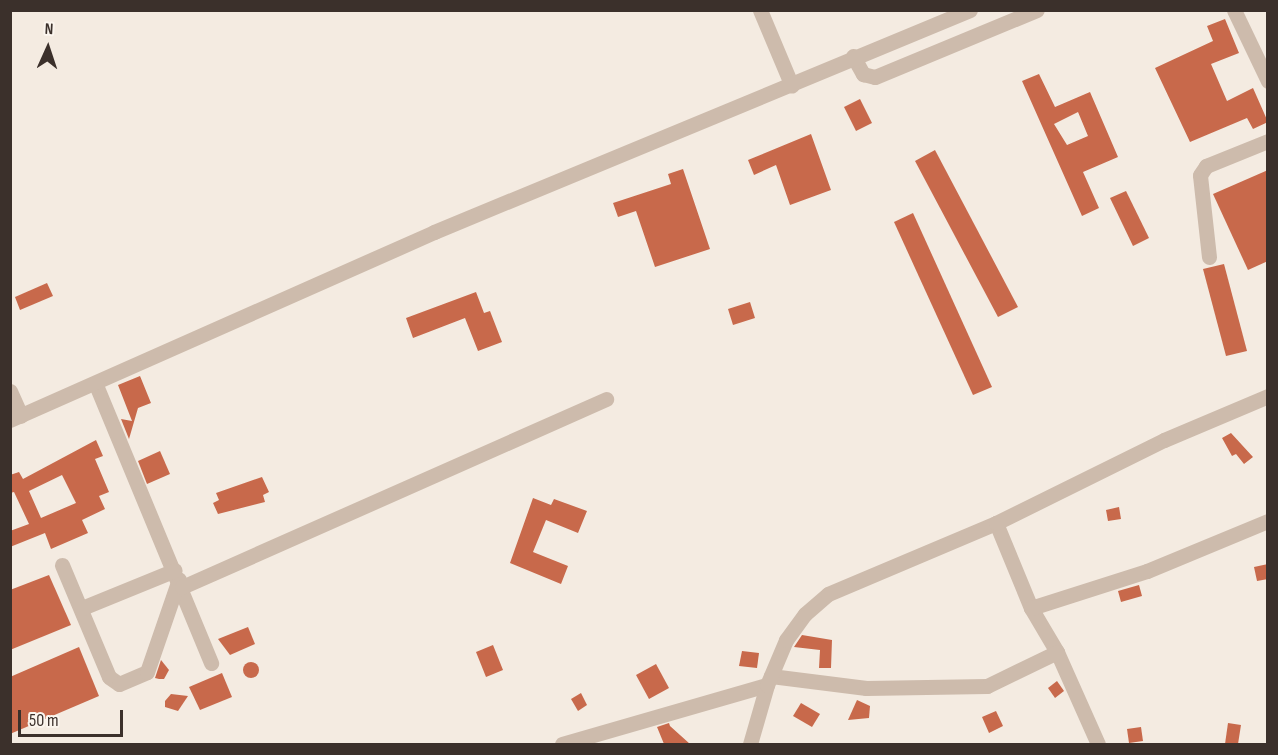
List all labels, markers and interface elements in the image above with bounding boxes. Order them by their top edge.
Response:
north arrow [18,18,78,78]
text: N [44,20,54,39]
scale bar [21,698,126,736]
text: 50 m [29,710,59,731]

